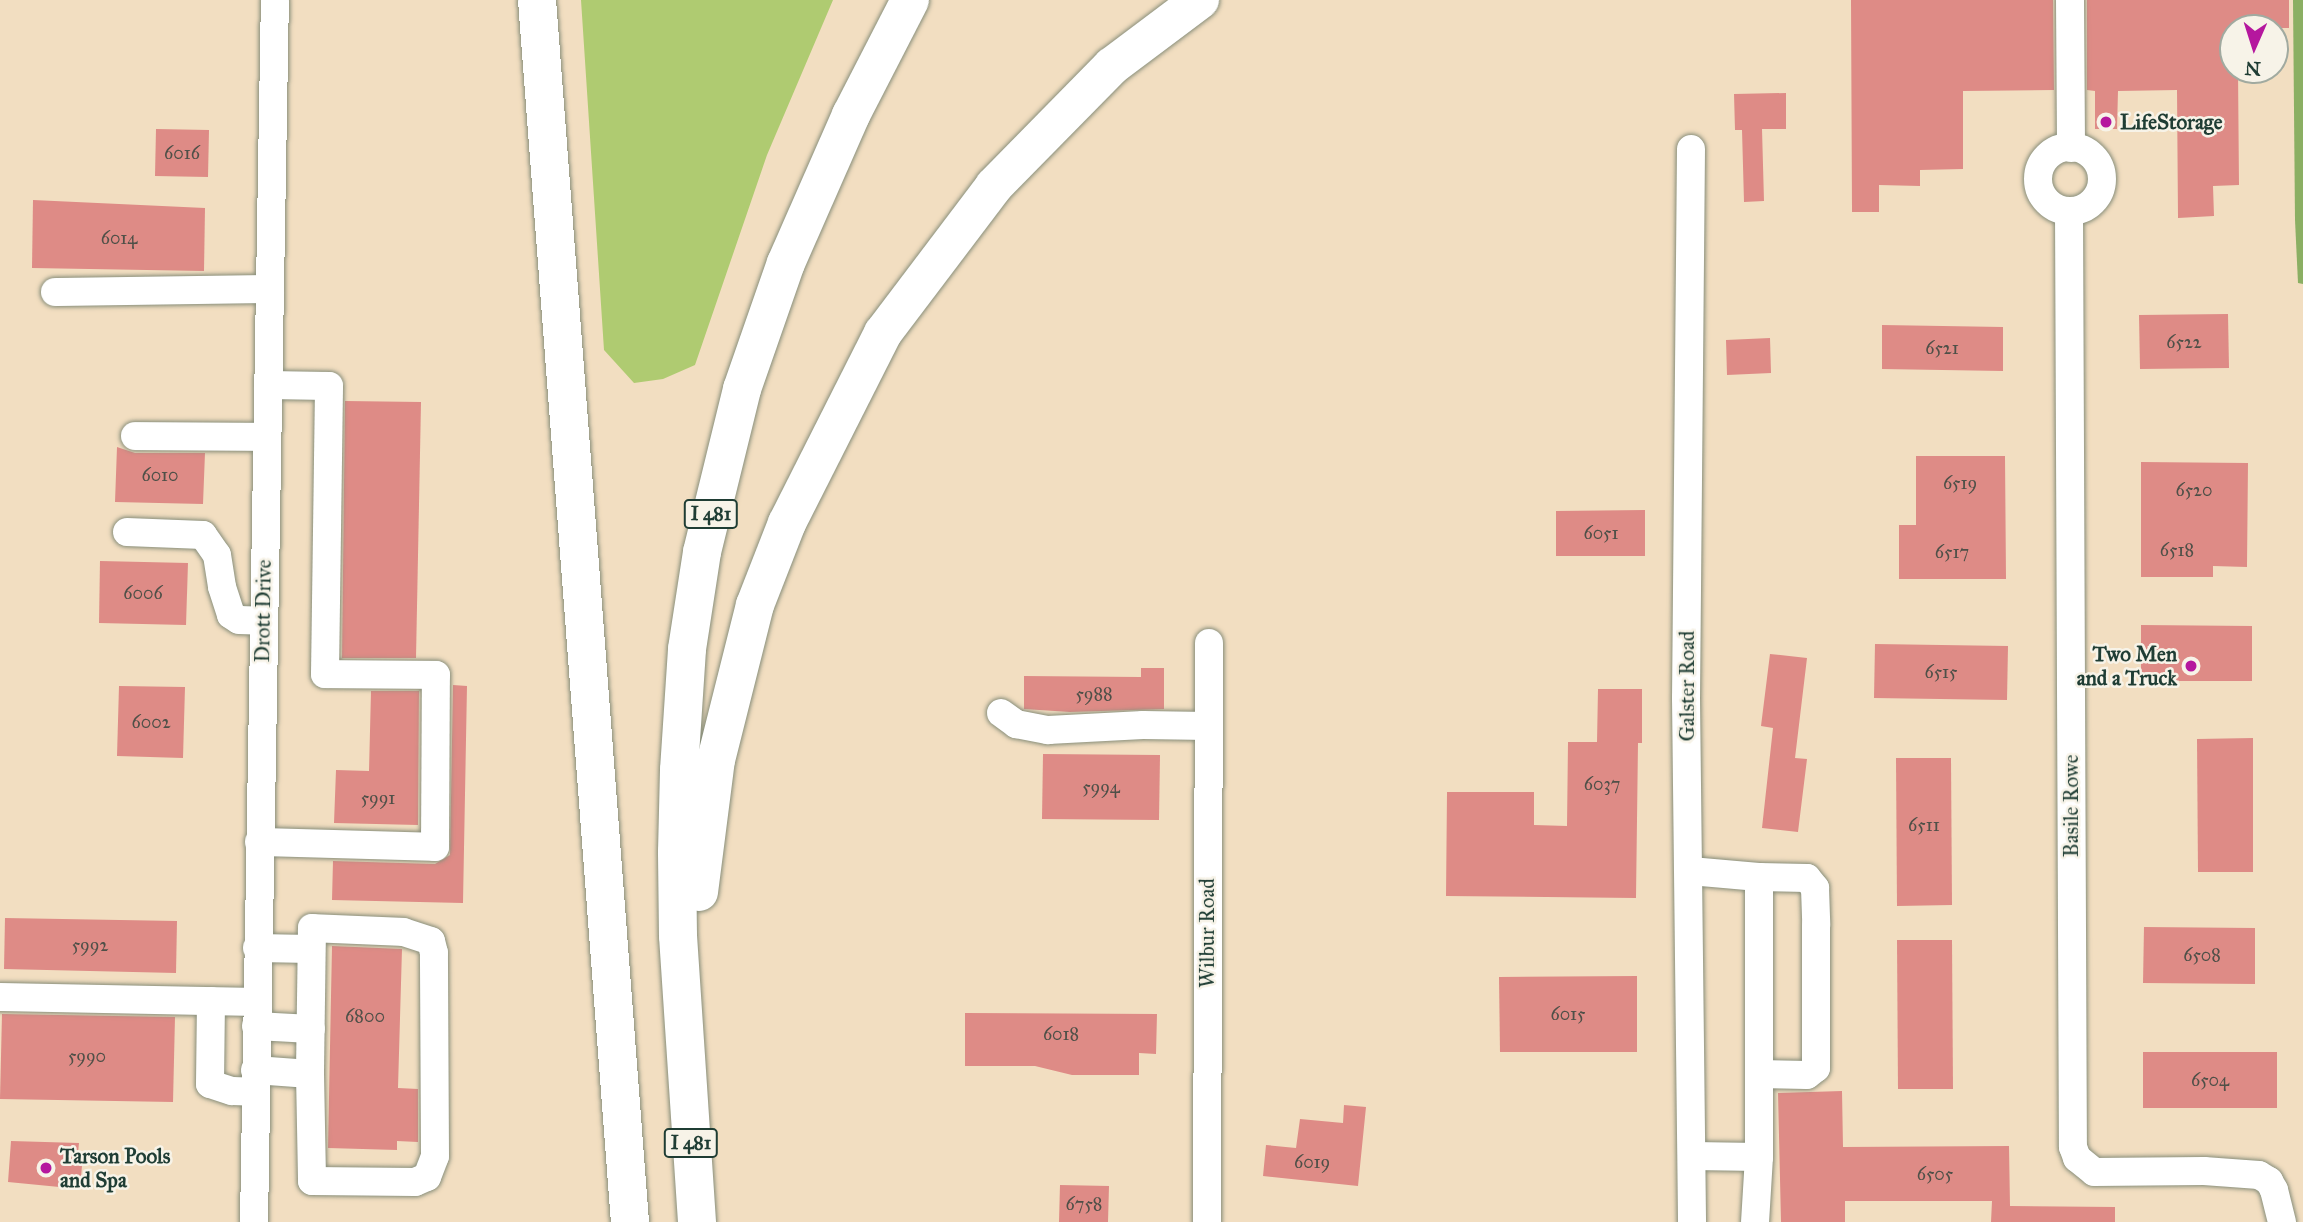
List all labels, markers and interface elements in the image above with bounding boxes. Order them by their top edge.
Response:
north arrow [2219,14,2289,84]
text: N [2244,57,2262,80]
place label: LifeStorage [2120,109,2222,135]
marker: LifeStorage [2098,114,2114,130]
house number: 6016 [164,142,200,164]
house number: 6014 [101,227,137,249]
house number: 6522 [2166,331,2202,353]
house number: 6521 [1925,337,1959,359]
house number: 6010 [141,464,179,486]
house number: 6519 [1943,472,1977,494]
house number: 6520 [2176,479,2212,501]
road number: I 481 [683,499,739,530]
house number: 6051 [1583,522,1619,544]
house number: 6518 [2160,539,2194,561]
house number: 6517 [1935,541,1969,563]
street label: Drott Drive [250,559,276,663]
house number: 6006 [123,582,163,604]
street label: Galster Road [1674,631,1700,741]
place label: Two Men and a Truck [2077,641,2177,691]
marker: Two Men and a Truck [2183,658,2199,674]
house number: 6515 [1925,661,1957,683]
house number: 5988 [1075,683,1113,705]
house number: 6002 [131,711,171,733]
street label: Basile Rowe [2058,755,2084,857]
house number: 6037 [1584,773,1620,795]
house number: 5994 [1082,776,1120,798]
house number: 5991 [361,787,395,809]
house number: 6511 [1908,814,1940,836]
street label: Wilbur Road [1194,878,1220,988]
house number: 5992 [72,934,108,956]
house number: 6508 [2183,944,2221,966]
house number: 6015 [1551,1003,1585,1025]
house number: 6800 [345,1005,385,1027]
house number: 6018 [1043,1023,1079,1045]
house number: 5990 [68,1045,106,1067]
house number: 6504 [2191,1069,2229,1091]
road number: I 481 [663,1128,719,1158]
place label: Tarson Pools and Spa [60,1143,170,1193]
house number: 6019 [1294,1151,1330,1173]
marker: Tarson Pools and Spa [38,1160,54,1176]
house number: 6505 [1917,1163,1953,1185]
house number: 6758 [1066,1193,1102,1215]

